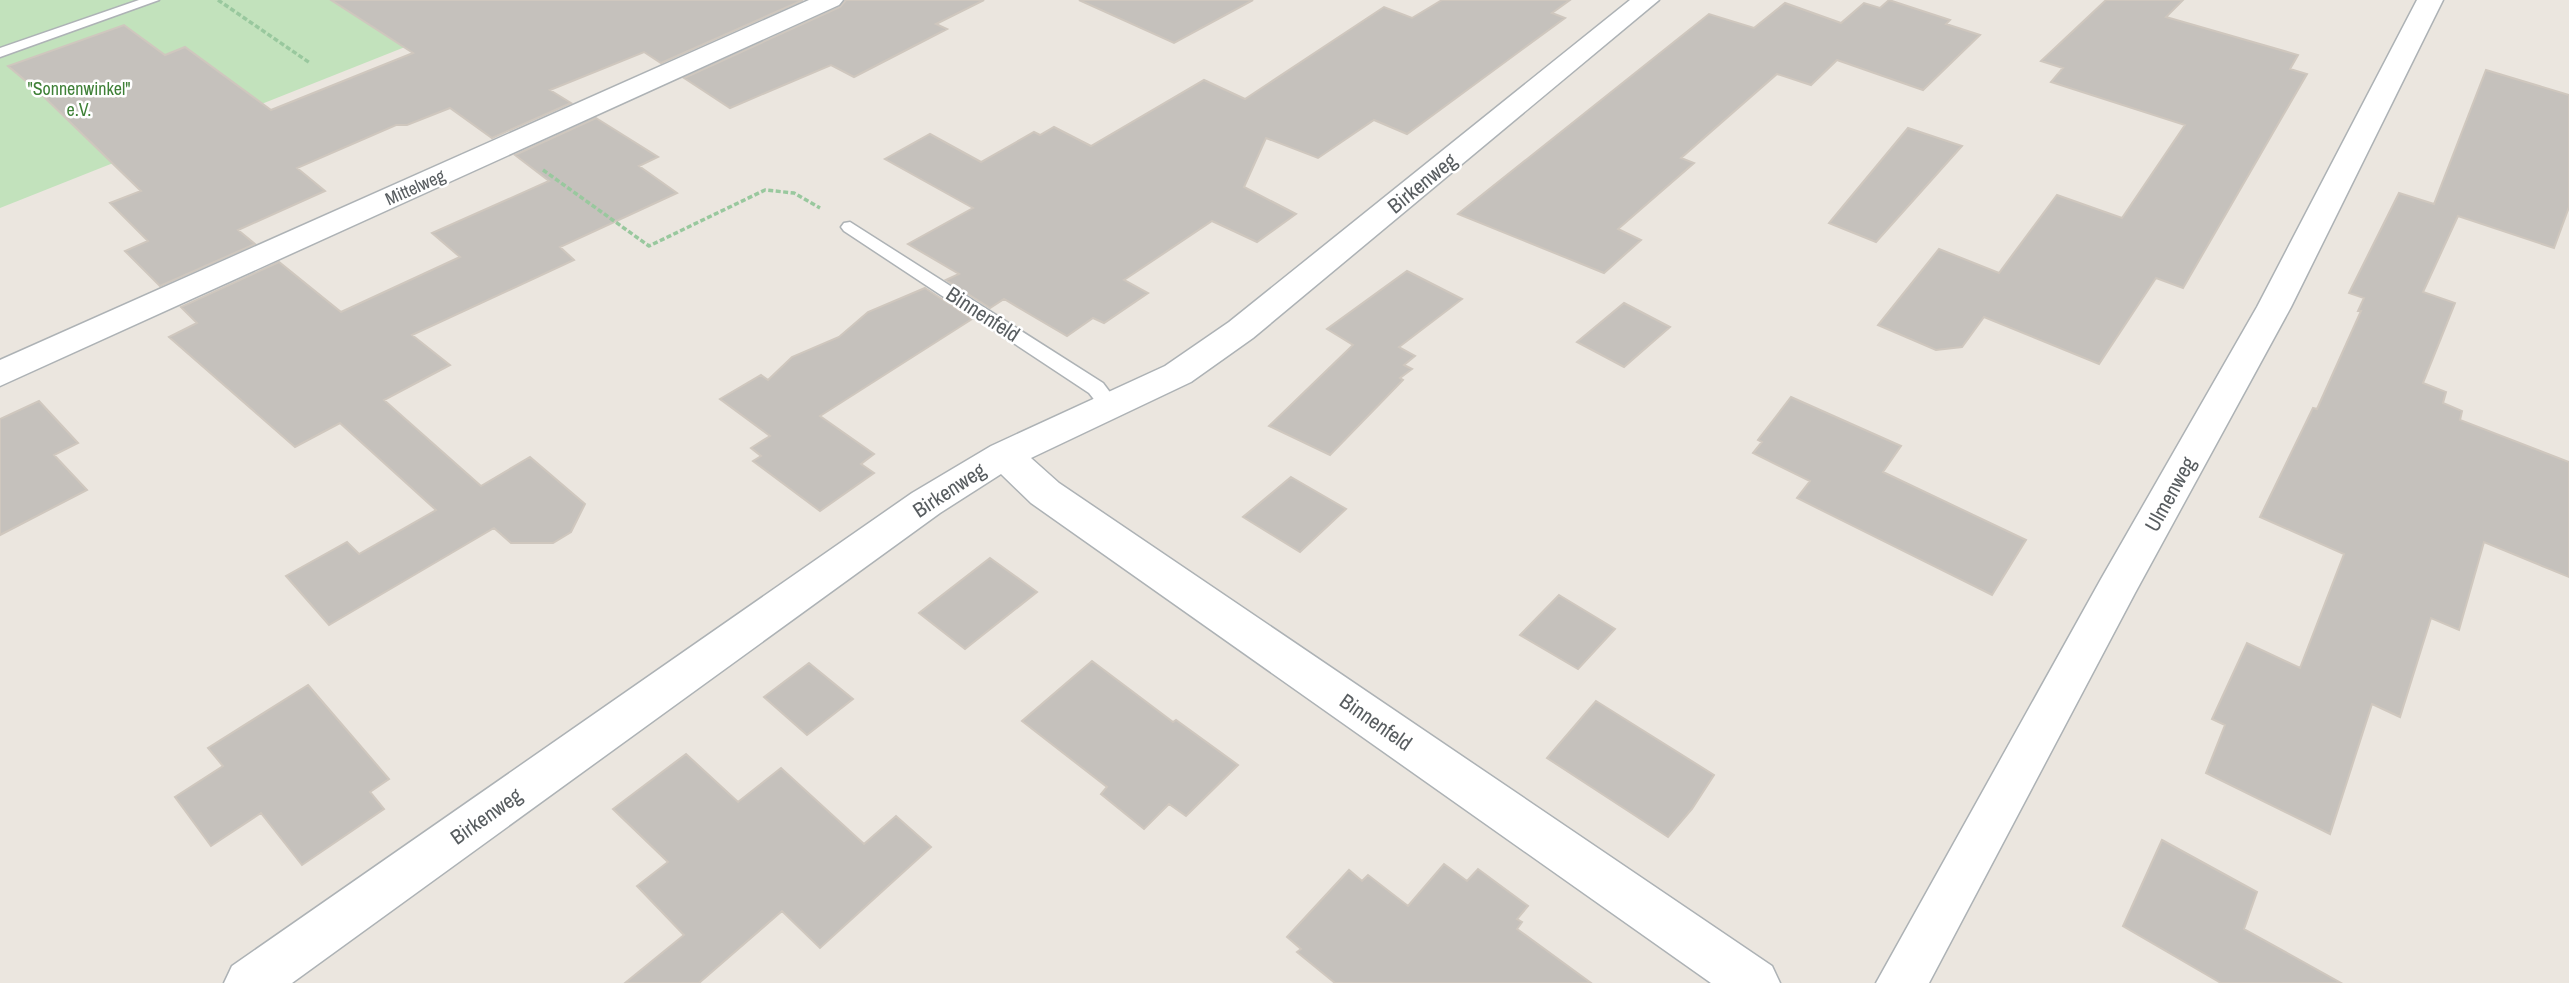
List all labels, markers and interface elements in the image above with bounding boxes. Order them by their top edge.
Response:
park label: "Sonnenwinkel" e.V. [27,76,131,122]
street label: Birkenweg [1381,146,1463,220]
street label: Mittelweg [381,162,450,211]
street label: Binnenfeld [941,279,1025,349]
street label: Ulmenweg [2138,451,2203,537]
street label: Birkenweg [907,455,991,524]
street label: Binnenfeld [1334,687,1418,757]
street label: Birkenweg [444,781,528,851]

